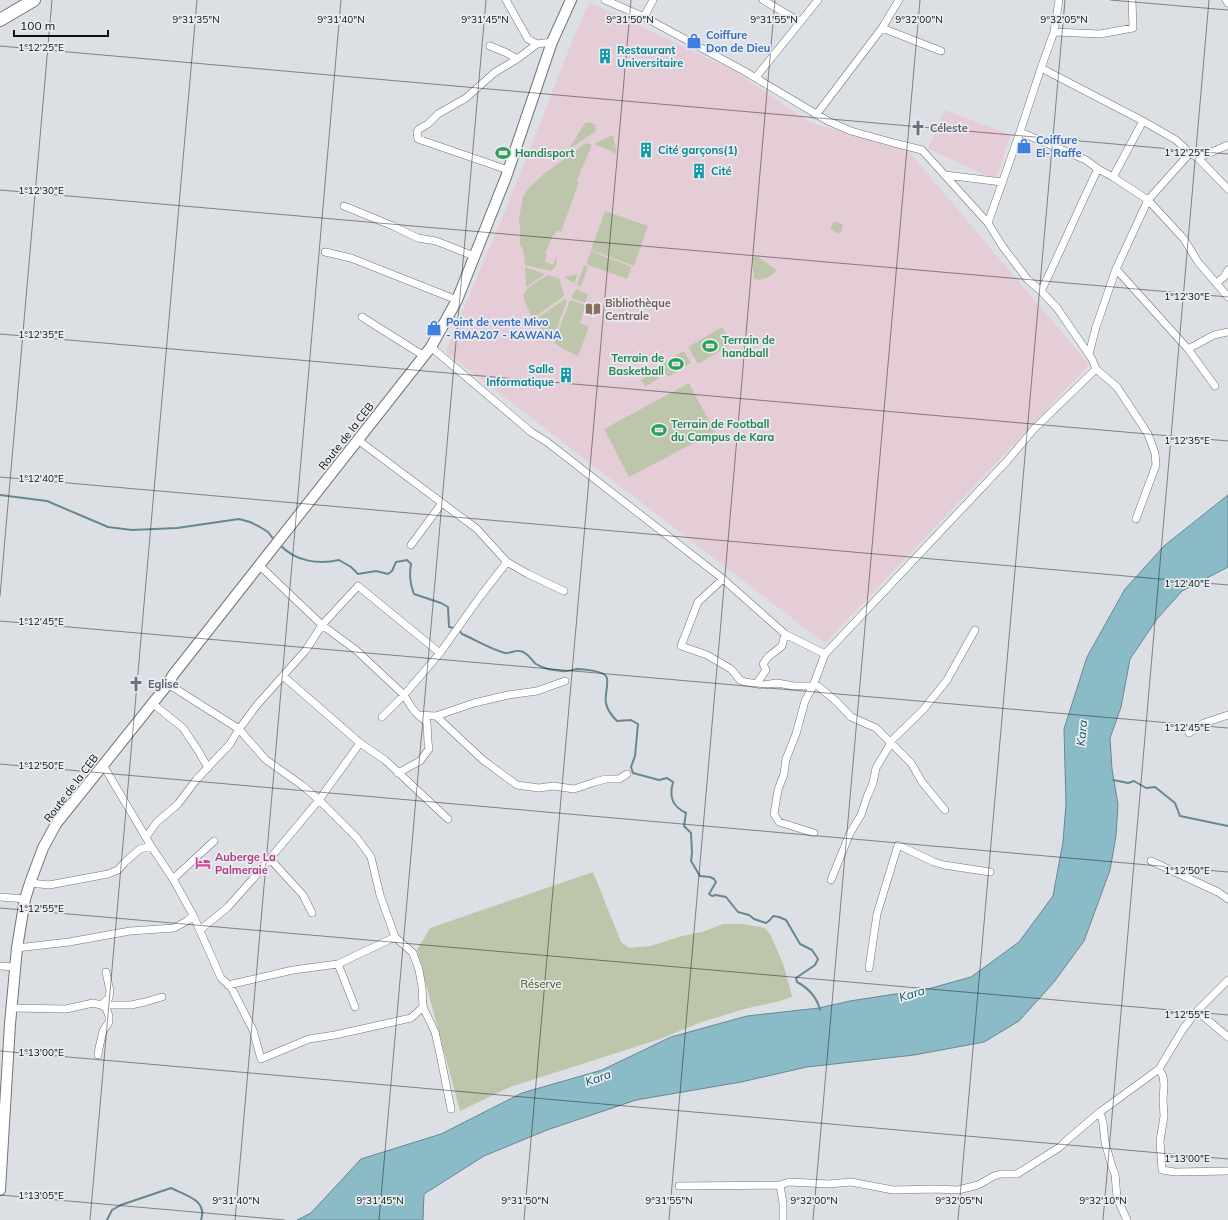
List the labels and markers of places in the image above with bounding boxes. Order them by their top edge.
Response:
place label: Coiffure Don de Dieu [706,28,770,55]
shop icon: Coiffure Don de Dieu [685,32,703,50]
place label: Restaurant Universitaire [617,43,683,70]
building icon: Restaurant Universitaire [596,47,614,65]
church icon: Céleste [909,119,927,137]
place label: Céleste [930,121,968,135]
place label: Coiffure El- Raffe [1036,133,1081,160]
shop icon: Coiffure El- Raffe [1015,137,1033,155]
building icon: Cité garçons(1) [637,141,655,159]
place label: Cité garçons(1) [658,143,738,157]
sports icon: Handisport [494,144,512,162]
place label: Handisport [515,146,574,160]
building icon: Cité [690,162,708,180]
place label: Cité [711,164,732,178]
place label: Bibliothèque Centrale [605,296,671,323]
library icon: Bibliothèque Centrale [584,300,602,318]
place label: Point de vente Mivo - RMA207 - KAWANA [446,315,562,342]
shop icon: Point de vente Mivo - RMA207 - KAWANA [425,319,443,337]
place label: Terrain de handball [722,333,775,360]
sports icon: Terrain de handball [701,337,719,355]
place label: Terrain de Basketball [609,351,664,378]
sports icon: Terrain de Basketball [667,355,685,373]
place label: Salle Informatique [486,362,554,389]
building icon: Salle Informatique [557,366,575,384]
place label: Terrain de Football du Campus de Kara [671,417,775,444]
sports icon: Terrain de Football du Campus de Kara [650,421,668,439]
church icon: Eglise [127,675,145,693]
place label: Eglise [148,677,179,691]
place label: Auberge La Palmeraie [215,850,276,877]
hotel icon: Auberge La Palmeraie [194,854,212,872]

